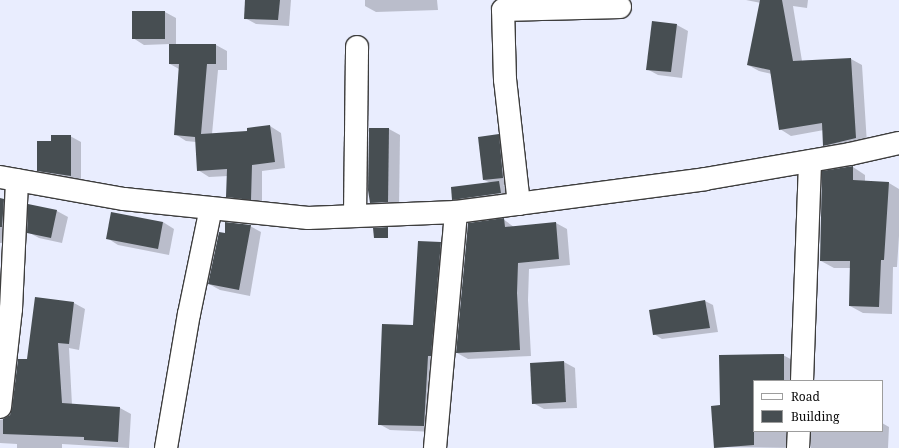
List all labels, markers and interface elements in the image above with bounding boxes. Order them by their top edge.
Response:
legend [753,380,883,432]
text: Road [791,388,820,405]
text: Building [791,408,839,425]

